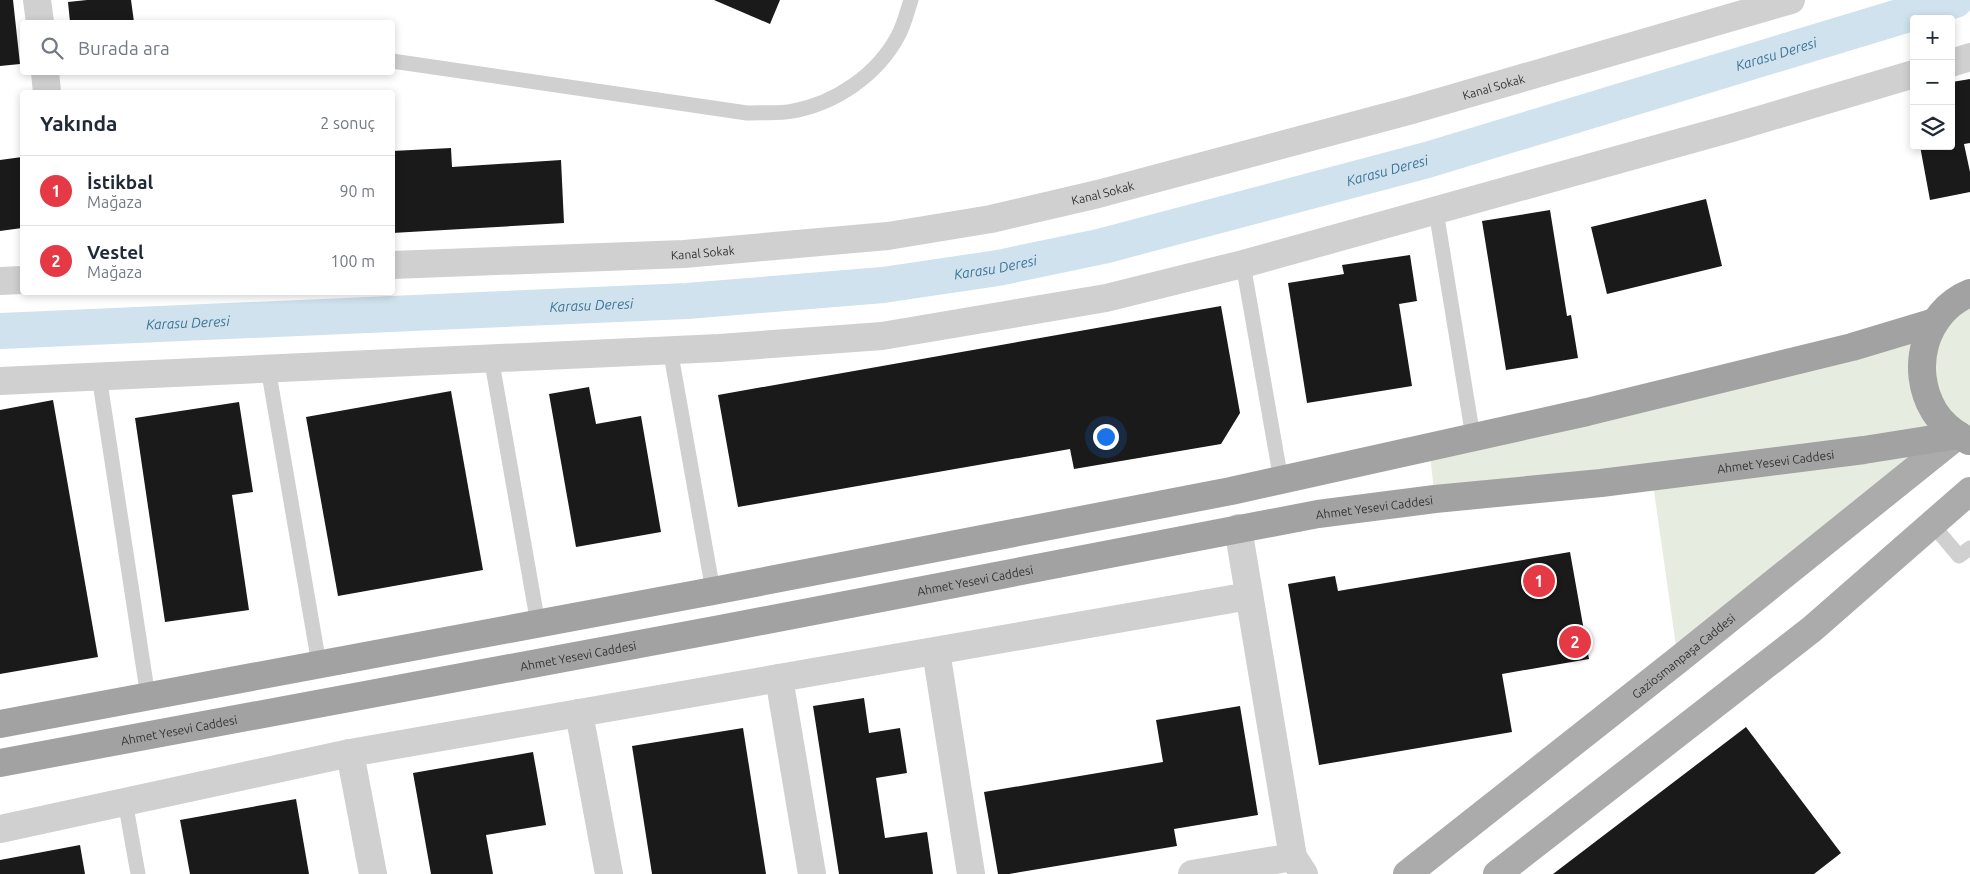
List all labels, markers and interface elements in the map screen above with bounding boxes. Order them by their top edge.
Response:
map controls [1910,15,1955,150]
button: + [1910,15,1955,60]
search box [20,20,395,75]
icon: search [38,34,66,62]
water label: Karasu Deresi [1734,34,1819,74]
text: Burada ara [78,37,170,59]
button: − [1910,60,1955,105]
street label: Kanal Sokak [1461,71,1526,102]
button: layers [1910,105,1955,150]
text: Yakında [40,111,117,135]
text: 2 sonuç [320,114,375,132]
water label: Karasu Deresi [1345,152,1430,189]
text: İstikbal [87,171,153,193]
street label: Kanal Sokak [1070,178,1135,207]
text: 1 [51,182,61,200]
text: 90 m [339,182,375,200]
text: Mağaza [87,193,142,211]
text: Vestel [87,241,144,263]
street label: Kanal Sokak [671,243,735,261]
text: 2 [51,252,61,270]
text: 100 m [330,252,375,270]
water label: Karasu Deresi [953,252,1039,282]
text: Mağaza [87,263,142,281]
water label: Karasu Deresi [549,295,634,315]
water label: Karasu Deresi [146,313,231,333]
your location [1093,424,1119,450]
street label: Ahmet Yesevi Caddesi [1716,447,1835,475]
street label: Ahmet Yesevi Caddesi [1315,493,1434,521]
street label: Ahmet Yesevi Caddesi [916,562,1034,597]
pin: 1 [1523,562,1555,600]
street label: Gaziosmanpaşa Caddesi [1629,611,1737,701]
pin: 2 [1559,623,1591,661]
street label: Ahmet Yesevi Caddesi [519,638,637,673]
street label: Ahmet Yesevi Caddesi [120,713,238,747]

